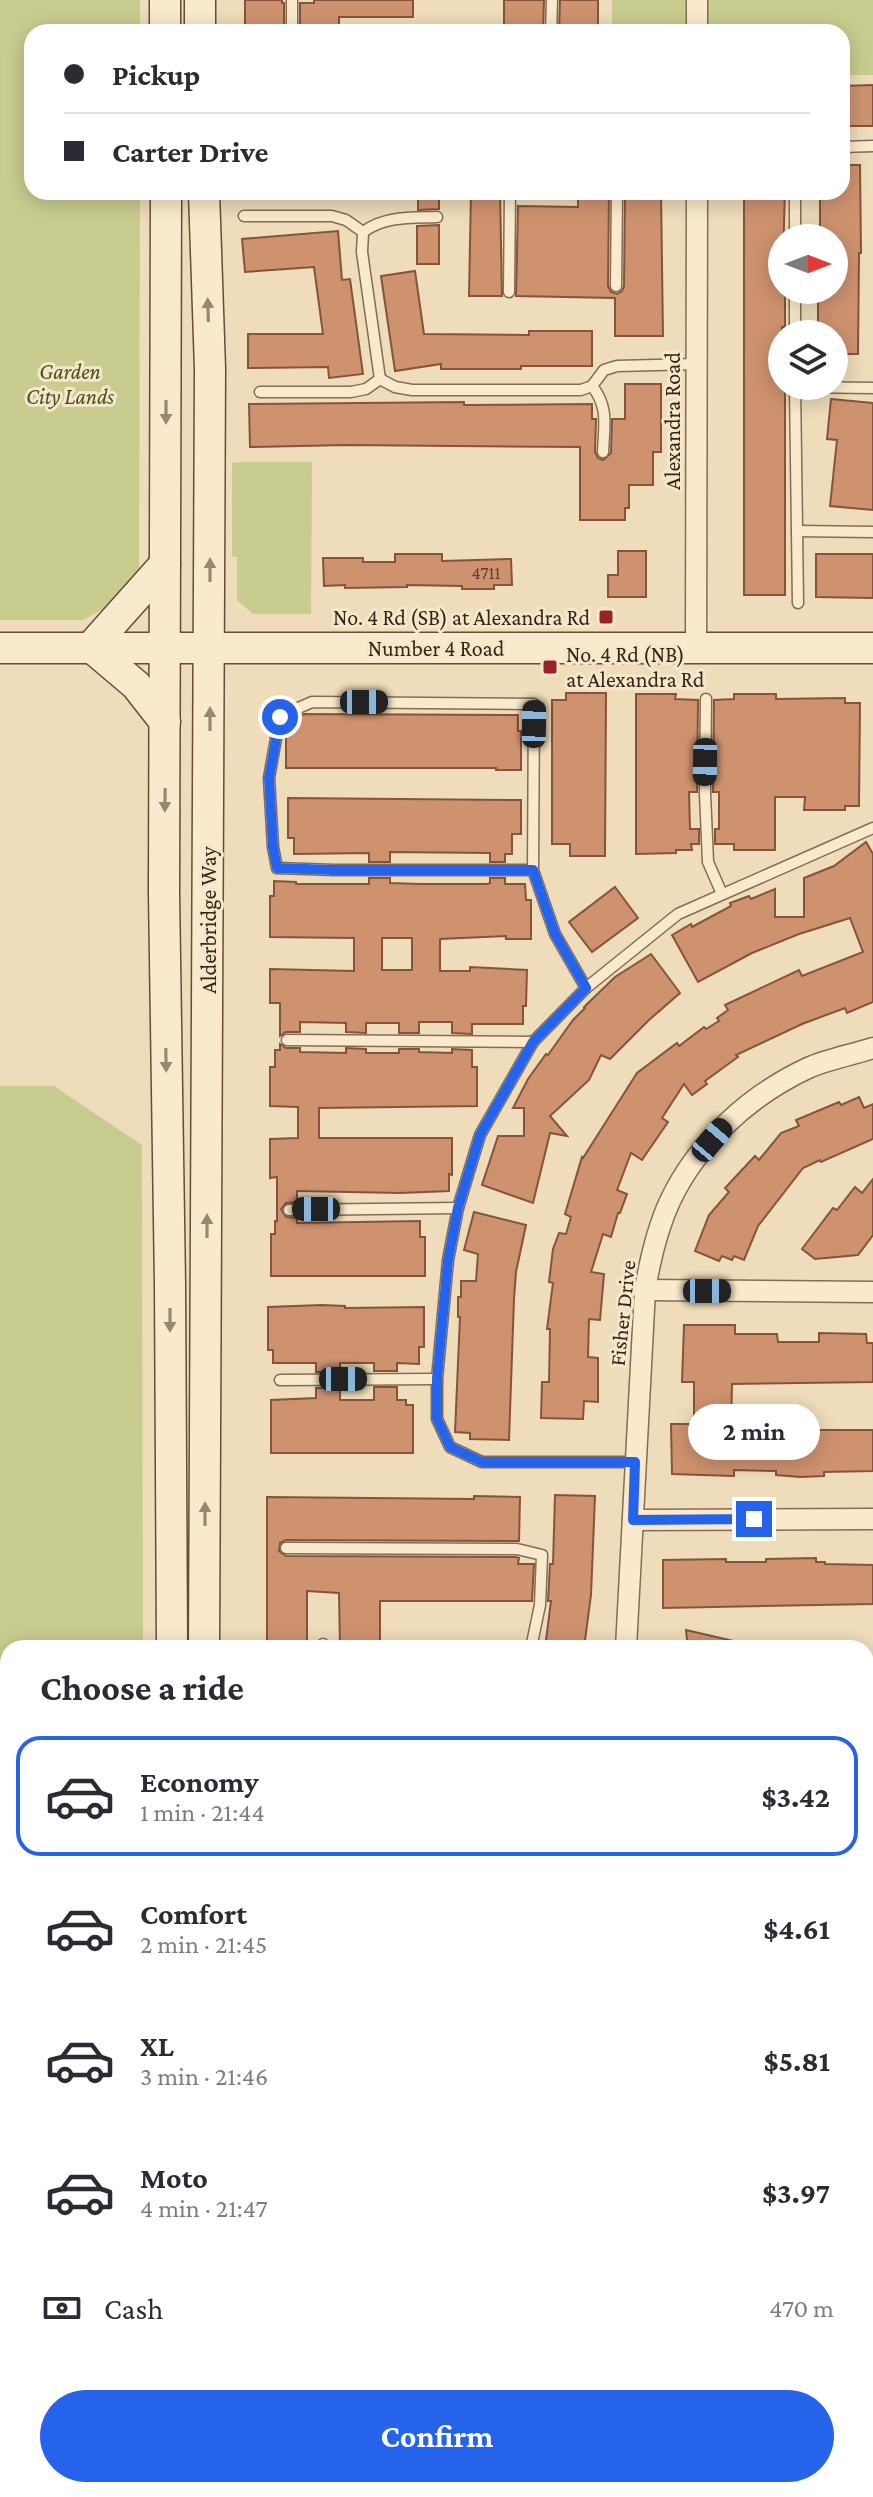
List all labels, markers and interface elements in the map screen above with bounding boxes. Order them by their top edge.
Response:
text: Pickup [112,58,200,91]
text: Carter Drive [112,135,268,168]
north arrow [768,224,848,304]
map controls [768,224,848,400]
one-way arrow [202,297,215,322]
button: layers [768,320,848,400]
street label: Alexandra Road [660,352,685,490]
park label: Garden City Lands [26,359,114,409]
one-way arrow [160,400,172,425]
one-way arrow [204,557,216,582]
house number: 4711 [471,563,501,583]
place label: No. 4 Rd (SB) at Alexandra Rd [333,605,590,631]
marker: No. 4 Rd (SB) at Alexandra Rd [597,608,615,626]
street label: Number 4 Road [368,636,505,661]
place label: No. 4 Rd (NB) at Alexandra Rd [566,642,705,692]
marker: No. 4 Rd (NB) at Alexandra Rd [541,658,559,676]
car [340,690,388,714]
route start [262,699,298,735]
car [522,700,546,748]
one-way arrow [203,706,216,731]
car [693,738,717,786]
one-way arrow [159,788,171,813]
street label: Alderbridge Way [196,845,221,994]
one-way arrow [160,1048,173,1073]
car [687,1114,737,1166]
car [292,1197,340,1221]
one-way arrow [201,1213,213,1238]
street label: Fisher Drive [605,1259,640,1367]
car [683,1279,731,1303]
one-way arrow [164,1308,176,1333]
car [319,1367,367,1391]
callout: 2 min [688,1403,820,1459]
text: 2 min [723,1417,785,1446]
one-way arrow [199,1501,211,1526]
route end [736,1501,772,1537]
text: Choose a ride [40,1668,244,1708]
icon: car [44,1760,116,1832]
text: Economy [140,1765,259,1798]
text: $3.42 [761,1780,830,1813]
text: 1 min · 21:44 [140,1798,265,1827]
icon: car [44,1892,116,1964]
text: Comfort [140,1897,247,1930]
text: $4.61 [763,1912,830,1945]
text: 2 min · 21:45 [140,1930,267,1959]
icon: car [44,2024,116,2096]
text: XL [140,2029,174,2062]
text: $5.81 [763,2044,830,2077]
text: 3 min · 21:46 [140,2062,268,2091]
icon: car [44,2156,116,2228]
text: Moto [140,2161,208,2194]
text: $3.97 [762,2176,830,2209]
text: 4 min · 21:47 [140,2194,267,2223]
icon: cash [40,2286,84,2330]
text: Cash [104,2292,163,2325]
text: 470 m [769,2294,834,2323]
button: Confirm [40,2390,834,2482]

